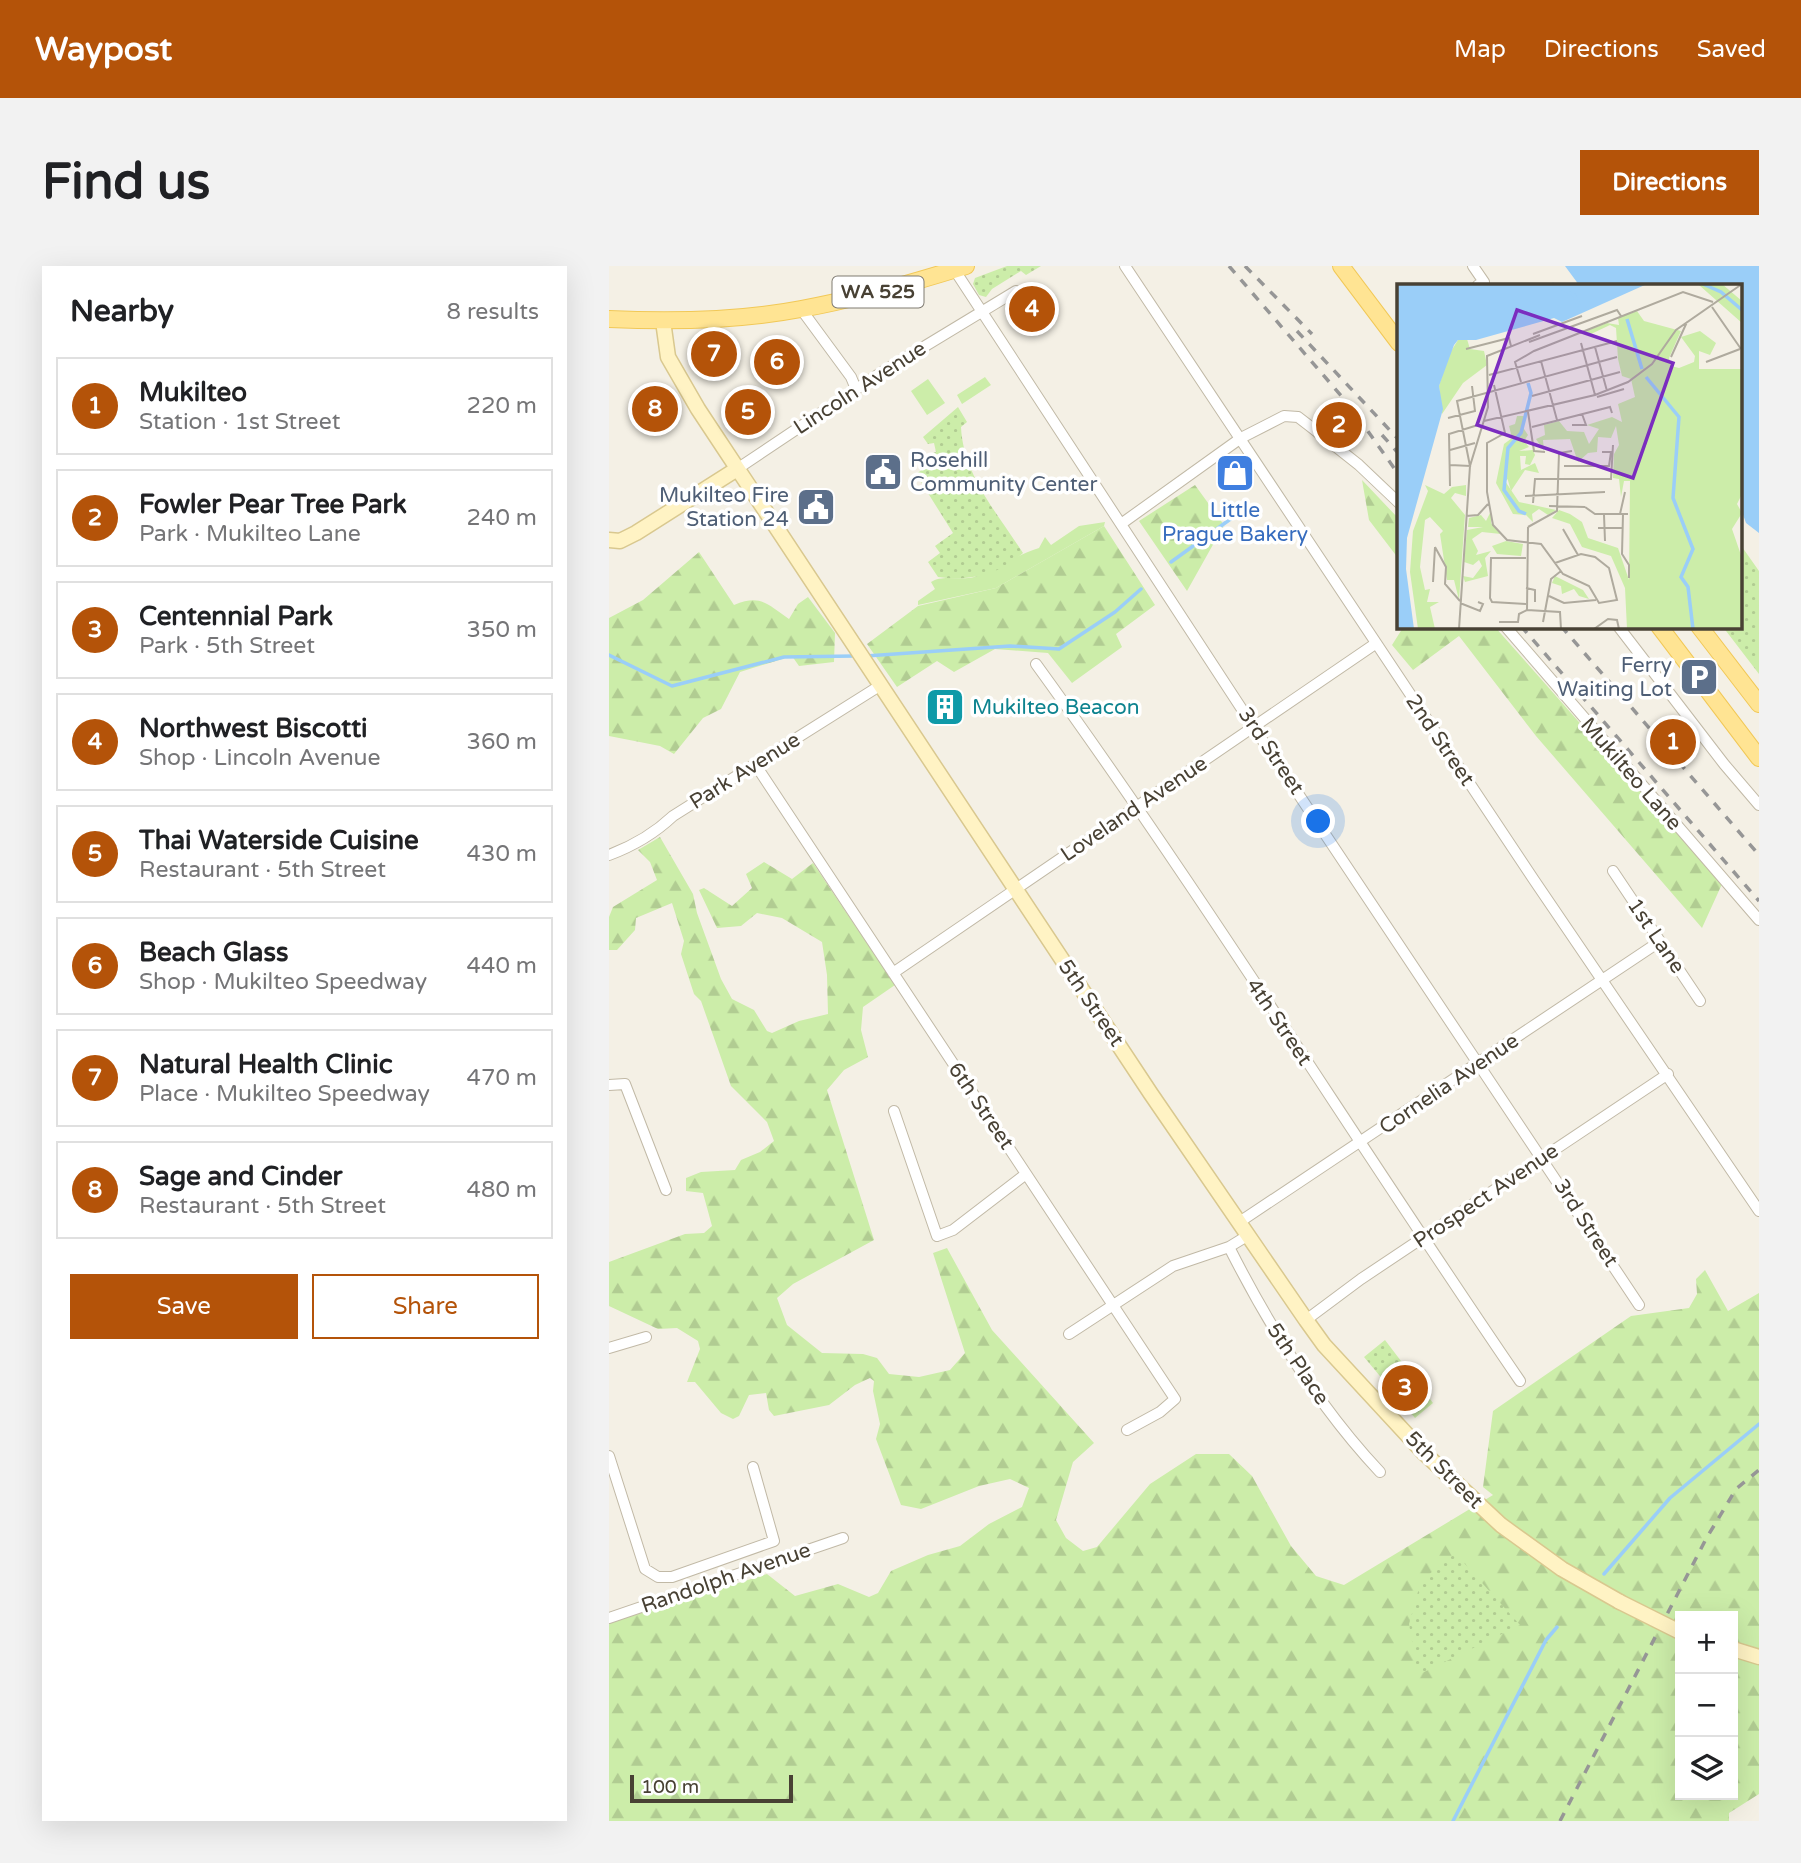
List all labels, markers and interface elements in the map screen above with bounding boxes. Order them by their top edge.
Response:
text: Waypost [35,30,172,69]
text: Map [1454,35,1506,64]
text: Directions [1544,35,1659,64]
text: Saved [1697,35,1766,64]
button: Directions [1580,150,1759,215]
text: Find us [42,153,210,212]
road number: WA 525 [833,276,923,308]
pin: 4 [1009,283,1055,335]
inset map [1397,284,1741,628]
text: Nearby [70,293,174,330]
text: 8 results [446,298,539,326]
pin: 7 [691,328,737,380]
pin: 6 [754,336,800,388]
street label: Lincoln Avenue [789,336,931,440]
text: Mukilteo [139,377,247,408]
pin: 8 [632,383,678,435]
pin: 5 [725,386,771,438]
text: 1 [88,392,102,420]
text: 220 m [467,392,537,420]
pin: 2 [1316,399,1362,451]
text: Station · 1st Street [139,408,340,436]
place label: Rosehill Community Center [910,448,1097,497]
public building icon: Rosehill Community Center [862,451,904,493]
shop icon: Little Prague Bakery [1214,452,1256,494]
place label: Mukilteo Fire Station 24 [659,483,789,532]
public building icon: Mukilteo Fire Station 24 [795,486,837,528]
text: Fowler Pear Tree Park [139,489,407,520]
place label: Little Prague Bakery [1162,498,1308,547]
text: 2 [88,504,102,532]
text: 240 m [467,504,537,532]
text: Park · Mukilteo Lane [139,520,361,548]
text: Centennial Park [139,601,333,632]
text: 3 [88,616,102,644]
text: 350 m [467,616,537,644]
text: Park · 5th Street [139,632,315,660]
place label: Ferry Waiting Lot [1557,653,1672,702]
parking icon: Ferry Waiting Lot [1678,656,1720,698]
building icon: Mukilteo Beacon [924,686,966,728]
street label: 2nd Street [1400,690,1480,790]
place label: Mukilteo Beacon [972,695,1140,720]
street label: 3rd Street [1233,703,1309,799]
street label: Mukilteo Lane [1575,712,1687,836]
text: Northwest Biscotti [139,713,368,744]
pin: 1 [1650,716,1696,768]
street label: Park Avenue [685,727,805,815]
text: 4 [88,728,102,756]
text: 360 m [467,728,537,756]
text: Shop · Lincoln Avenue [139,744,381,772]
street label: Loveland Avenue [1056,751,1212,867]
your location [1301,804,1335,838]
text: Thai Waterside Cuisine [139,825,419,856]
text: 5 [88,840,102,868]
text: 430 m [467,840,537,868]
text: Restaurant · 5th Street [139,856,386,884]
street label: 1st Lane [1622,894,1690,978]
text: Beach Glass [139,937,288,968]
text: 6 [88,952,102,980]
text: 440 m [467,952,537,980]
street label: 5th Street [1053,955,1129,1051]
text: Shop · Mukilteo Speedway [139,968,427,996]
street label: 4th Street [1241,974,1317,1070]
street label: Cornelia Avenue [1375,1028,1523,1140]
text: Natural Health Clinic [139,1049,393,1080]
street label: 6th Street [943,1058,1019,1154]
text: 7 [88,1064,102,1092]
text: 470 m [467,1064,537,1092]
text: Place · Mukilteo Speedway [139,1080,430,1108]
street label: Prospect Avenue [1409,1138,1563,1254]
text: Sage and Cinder [139,1161,343,1192]
street label: 3rd Street [1548,1174,1624,1272]
text: 8 [88,1176,102,1204]
text: 480 m [467,1176,537,1204]
text: Restaurant · 5th Street [139,1192,386,1220]
button: Save [70,1274,298,1339]
button: Share [312,1274,539,1339]
street label: 5th Place [1261,1318,1335,1410]
pin: 3 [1382,1362,1428,1414]
street label: 5th Street [1400,1426,1488,1514]
street label: Randolph Avenue [638,1537,814,1619]
map controls [1675,1611,1738,1800]
button: + [1675,1611,1738,1674]
button: − [1675,1674,1738,1737]
button: layers [1675,1737,1738,1800]
scale bar [630,1772,793,1804]
text: 100 m [641,1776,699,1798]

